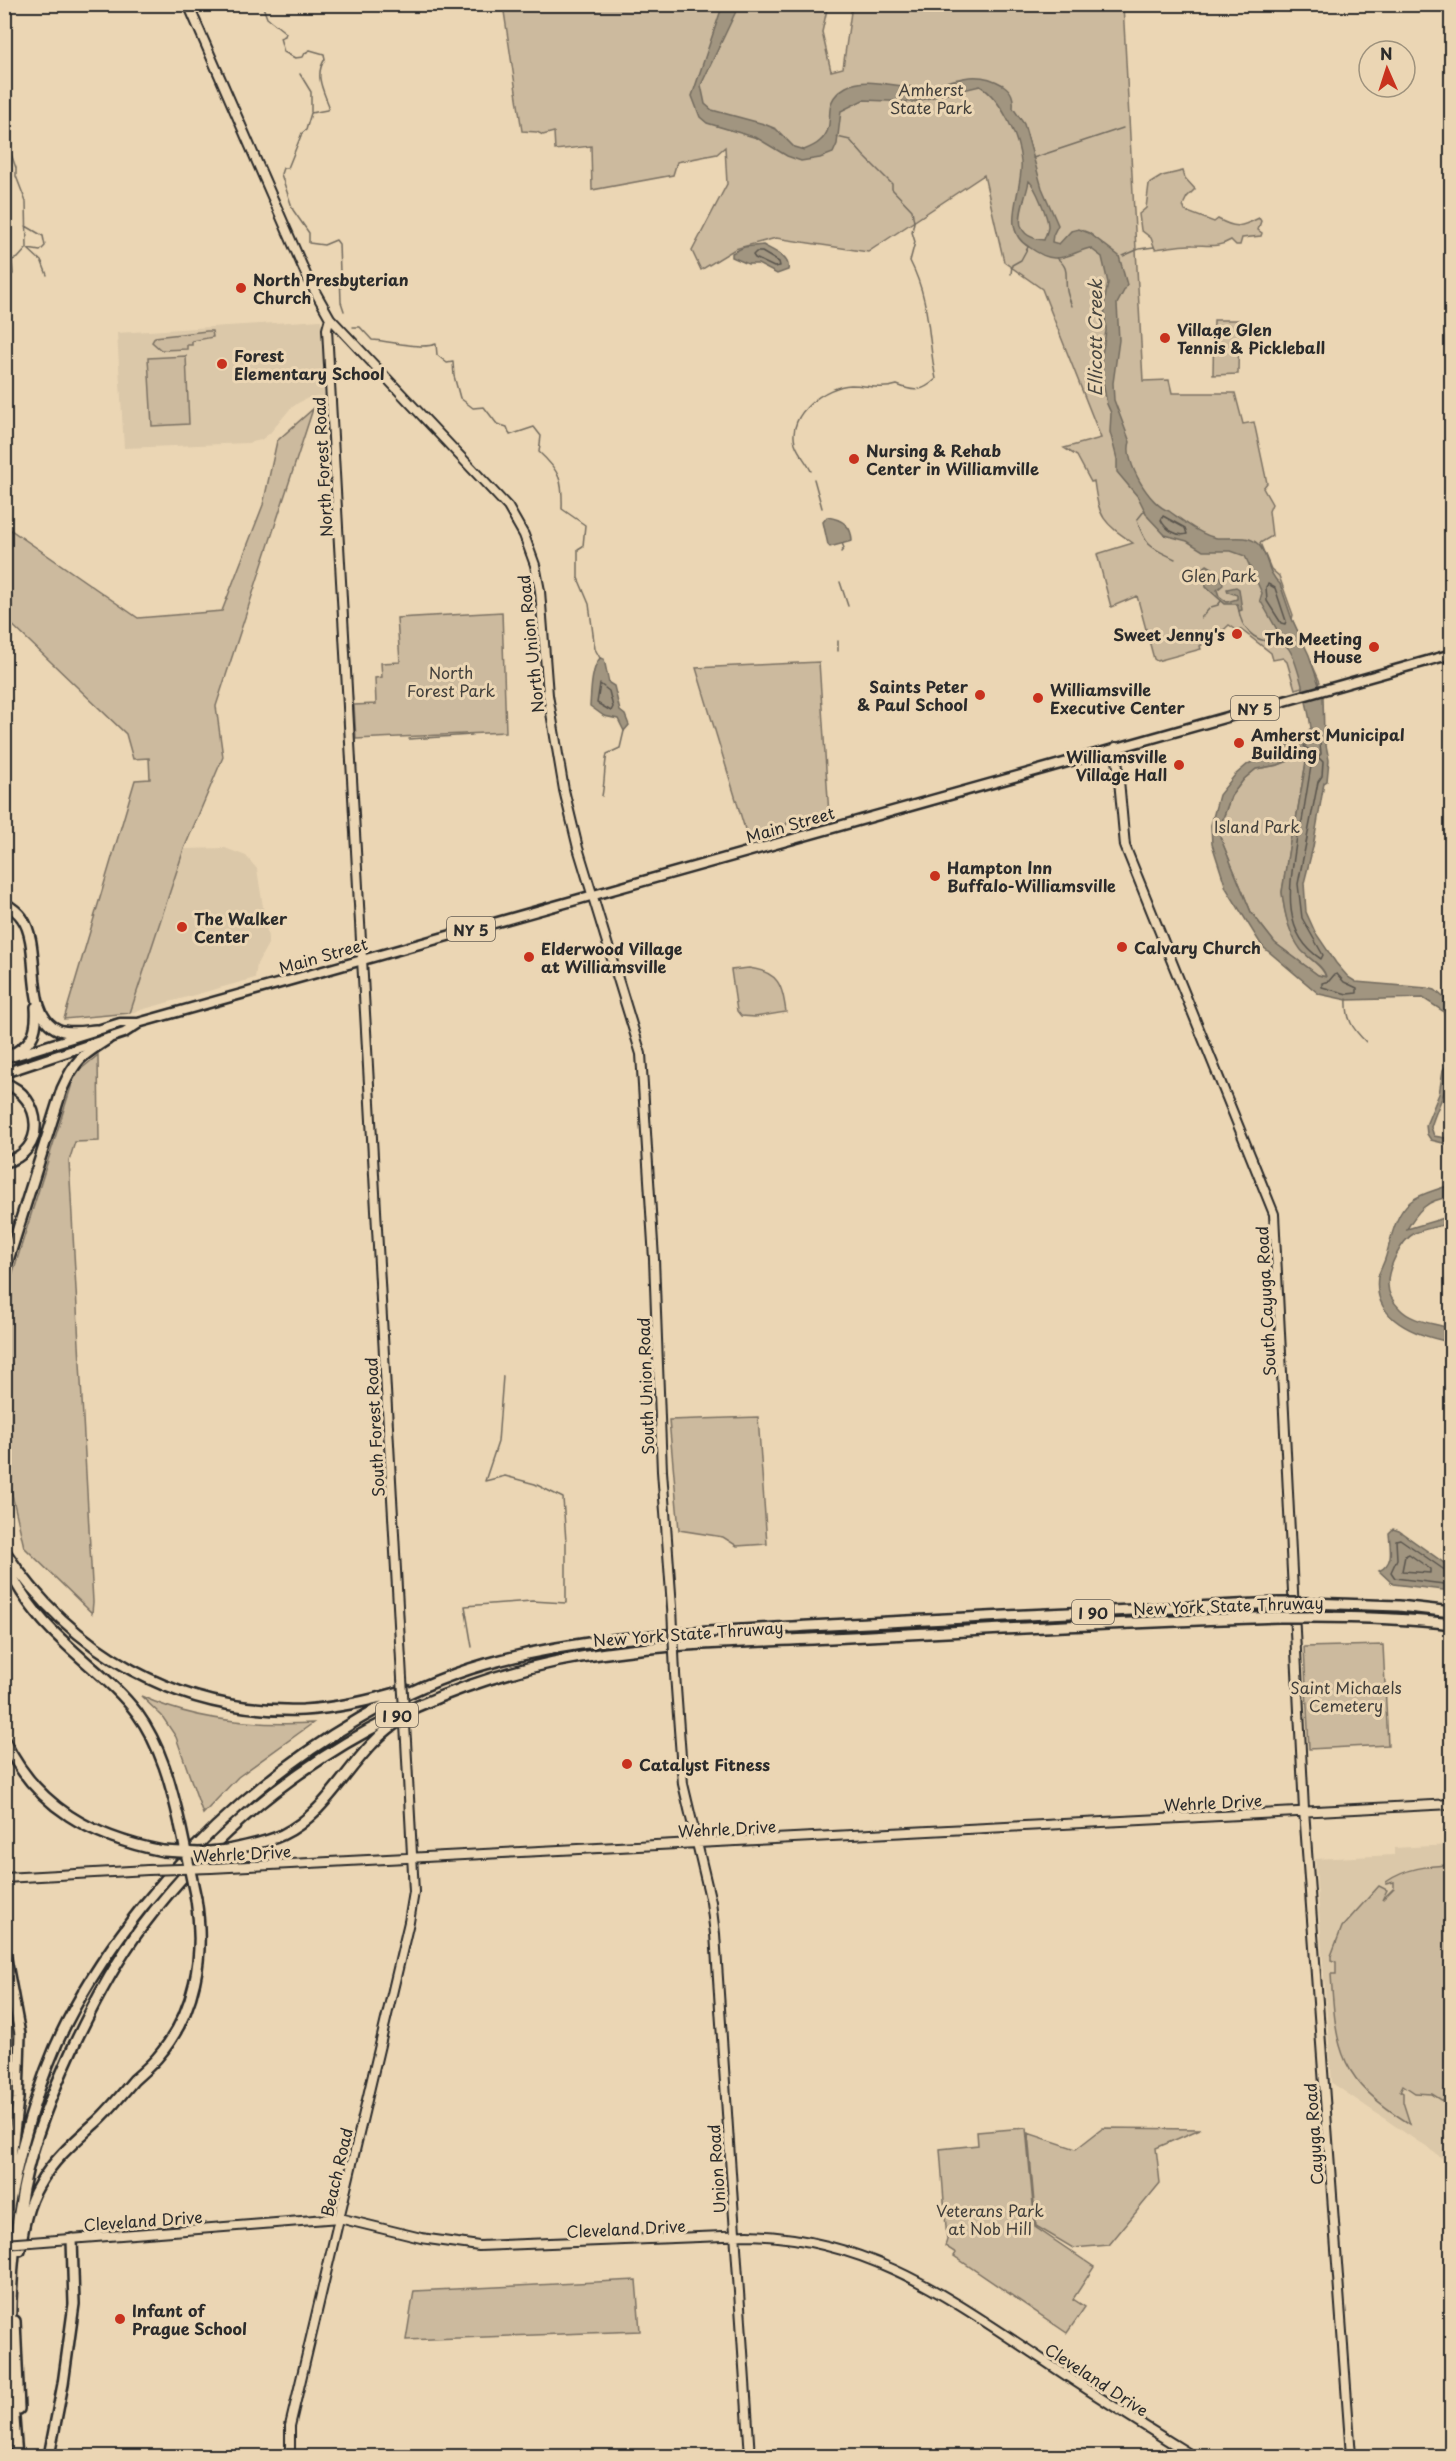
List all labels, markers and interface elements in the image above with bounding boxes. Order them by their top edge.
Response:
north arrow [1357,39,1417,99]
text: N [1379,41,1393,65]
park label: Amherst State Park [890,77,973,119]
place label: North Presbyterian Church [253,267,409,309]
water label: Ellicott Creek [1081,278,1108,397]
marker: North Presbyterian Church [234,281,248,295]
place label: Village Glen Tennis & Pickleball [1177,317,1325,359]
marker: Village Glen Tennis & Pickleball [1158,331,1172,345]
place label: Forest Elementary School [234,343,385,385]
marker: Forest Elementary School [215,357,229,371]
street label: North Forest Road [306,396,338,538]
place label: Nursing & Rehab Center in Williamville [866,438,1039,480]
marker: Nursing & Rehab Center in Williamville [847,452,861,466]
park label: Glen Park [1181,563,1257,587]
street label: North Union Road [511,574,549,714]
place label: Sweet Jenny's [1113,622,1225,646]
place label: The Meeting House [1264,626,1362,668]
marker: Sweet Jenny's [1230,627,1244,641]
marker: The Meeting House [1367,640,1381,654]
park label: North Forest Park [407,660,496,702]
place label: Saints Peter & Paul School [857,674,969,716]
place label: Williamsville Executive Center [1050,677,1185,719]
marker: Saints Peter & Paul School [973,688,987,702]
marker: Williamsville Executive Center [1031,691,1045,705]
road number: NY 5 [1231,696,1279,720]
place label: Amherst Municipal Building [1250,722,1405,764]
marker: Amherst Municipal Building [1232,736,1246,750]
place label: Williamsville Village Hall [1066,744,1167,786]
marker: Williamsville Village Hall [1172,758,1186,772]
street label: Main Street [743,800,838,848]
park label: Island Park [1214,814,1300,838]
place label: Hampton Inn Buffalo-Williamsville [947,855,1116,897]
marker: Hampton Inn Buffalo-Williamsville [928,869,942,883]
place label: The Walker Center [194,906,288,948]
road number: NY 5 [447,917,495,941]
marker: The Walker Center [175,920,189,934]
street label: Main Street [276,931,371,979]
place label: Calvary Church [1134,935,1261,959]
place label: Elderwood Village at Williamsville [541,936,683,978]
marker: Calvary Church [1115,940,1129,954]
marker: Elderwood Village at Williamsville [522,950,536,964]
street label: South Cayuga Road [1249,1225,1281,1377]
street label: South Union Road [631,1317,659,1455]
street label: South Forest Road [358,1357,390,1497]
street label: New York State Thruway [1132,1590,1324,1620]
road number: I 90 [1072,1600,1114,1624]
street label: New York State Thruway [592,1614,784,1652]
park label: Saint Michaels Cemetery [1290,1675,1402,1717]
road number: I 90 [376,1703,418,1727]
place label: Catalyst Fitness [639,1752,770,1776]
marker: Catalyst Fitness [620,1757,634,1771]
street label: Wehrle Drive [1163,1787,1263,1817]
street label: Wehrle Drive [677,1813,777,1843]
street label: Wehrle Drive [192,1838,292,1868]
street label: Cayuga Road [1297,2082,1329,2186]
street label: Union Road [701,2124,731,2214]
street label: Beach Road [314,2125,358,2219]
park label: Veterans Park at Nob Hill [936,2198,1044,2240]
street label: Cleveland Drive [83,2204,203,2236]
street label: Cleveland Drive [566,2213,686,2243]
place label: Infant of Prague School [132,2298,247,2340]
marker: Infant of Prague School [113,2312,127,2326]
street label: Cleveland Drive [1040,2336,1154,2422]

